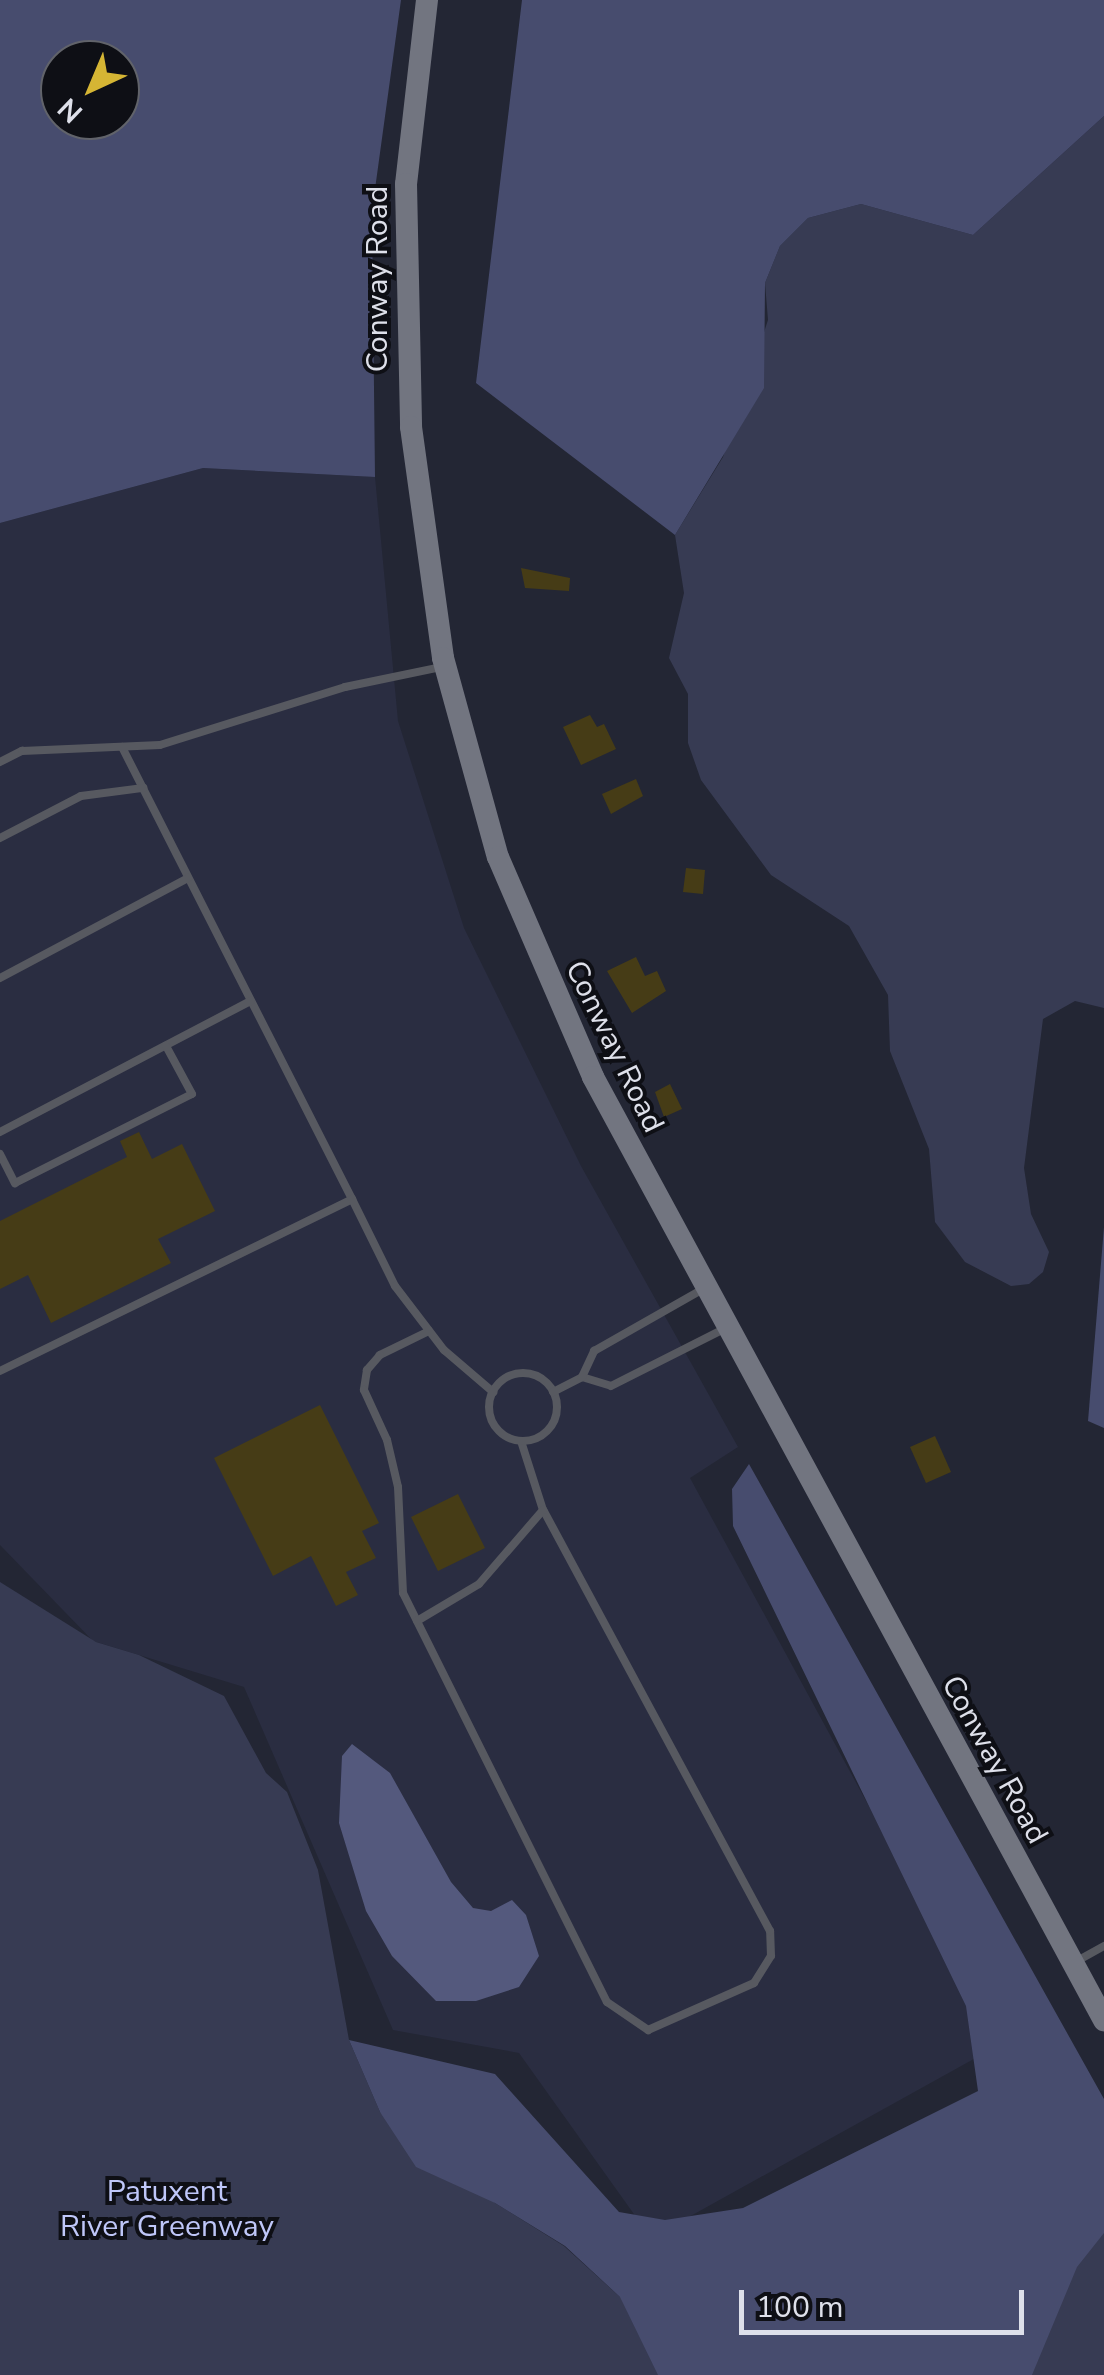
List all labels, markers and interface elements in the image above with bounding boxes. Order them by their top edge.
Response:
north arrow [40,40,140,140]
text: N [50,89,91,131]
street label: Conway Road [360,186,396,372]
street label: Conway Road [557,955,671,1139]
street label: Conway Road [933,1670,1055,1850]
park label: Patuxent River Greenway [60,2174,274,2244]
scale bar [744,2270,1029,2332]
text: 100 m [756,2287,843,2328]

